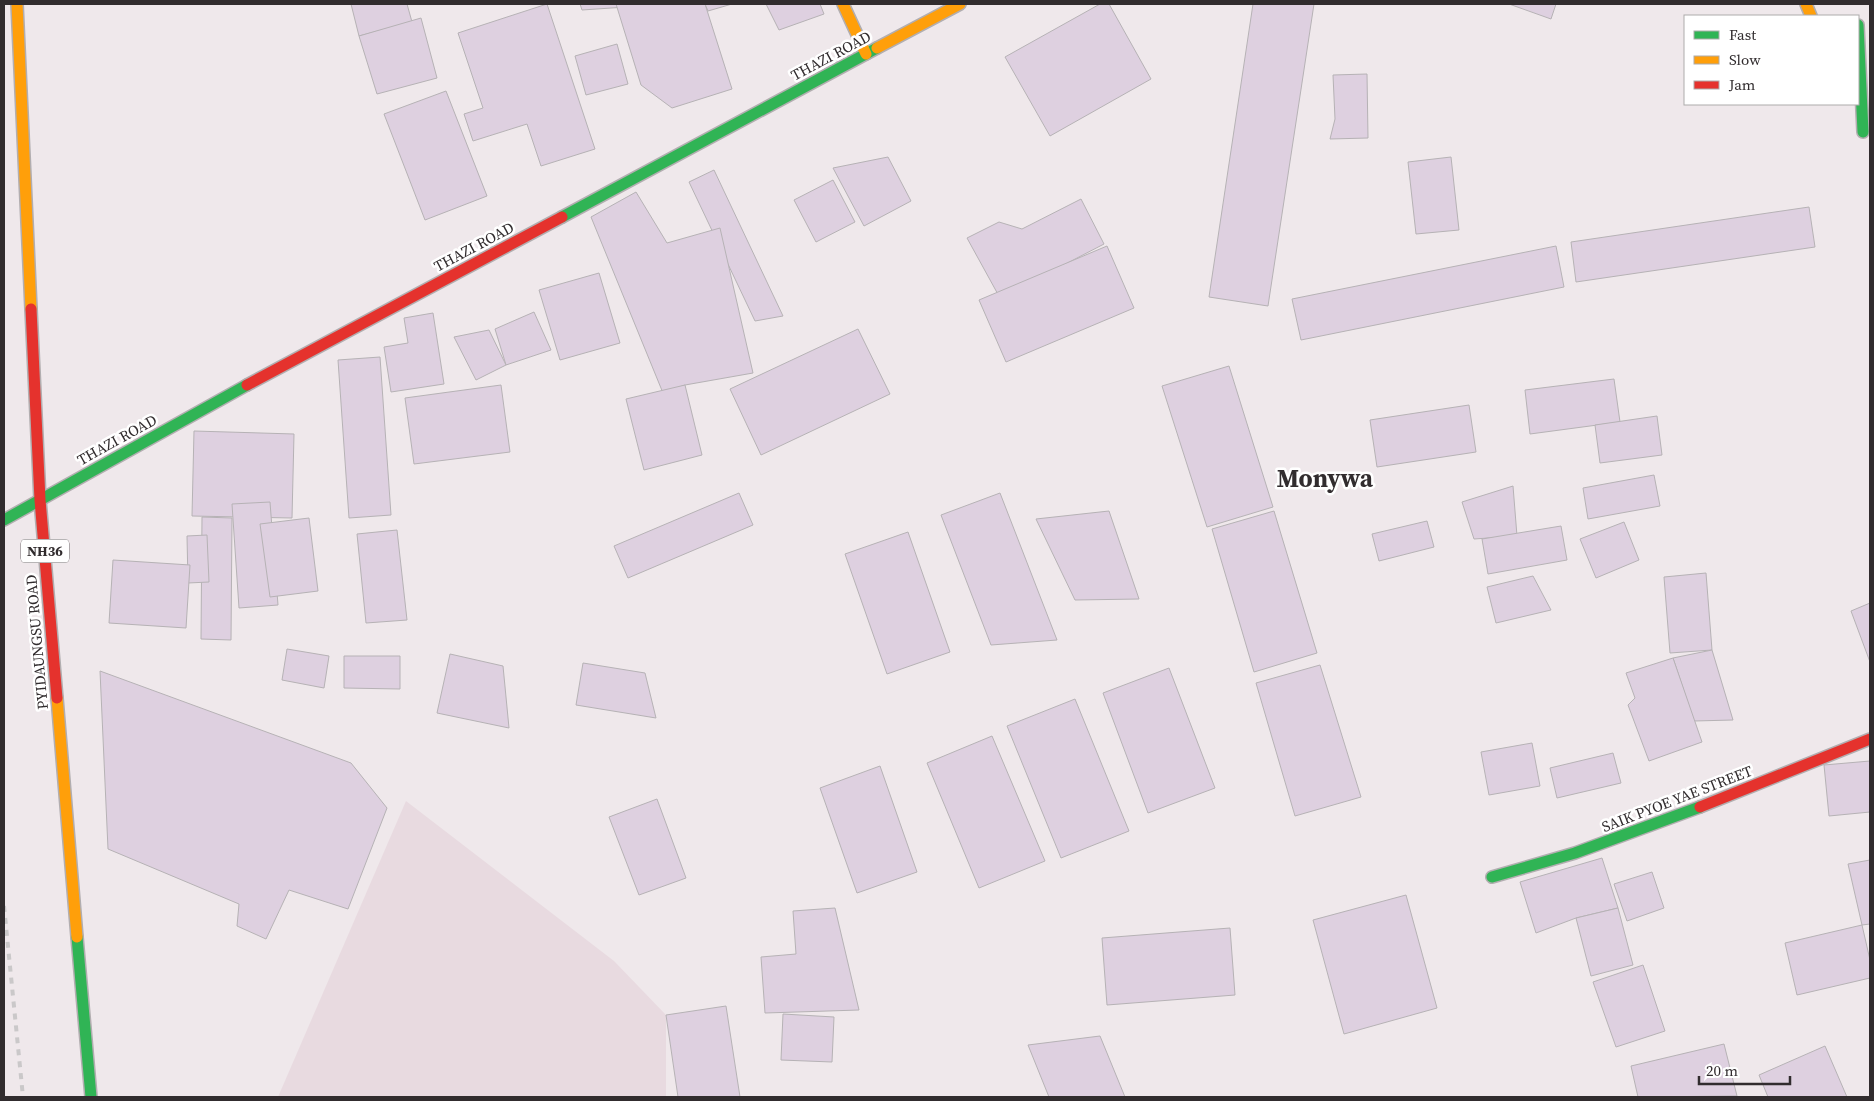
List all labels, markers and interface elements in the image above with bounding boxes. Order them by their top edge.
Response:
legend [1684,15,1859,105]
text: Fast [1729,24,1756,45]
street label: THAZI ROAD [787,26,875,86]
text: Slow [1729,49,1761,70]
text: Jam [1728,74,1756,95]
street label: THAZI ROAD [430,217,518,277]
street label: THAZI ROAD [73,409,160,470]
district label: Monywa [1277,461,1374,495]
road number: NH36 [21,540,69,562]
street label: PYIDAUNGSU ROAD [20,574,53,710]
street label: SAIK PYOE YAE STREET [1598,760,1755,837]
scale bar [1699,1054,1790,1086]
text: 20 m [1706,1060,1738,1081]

